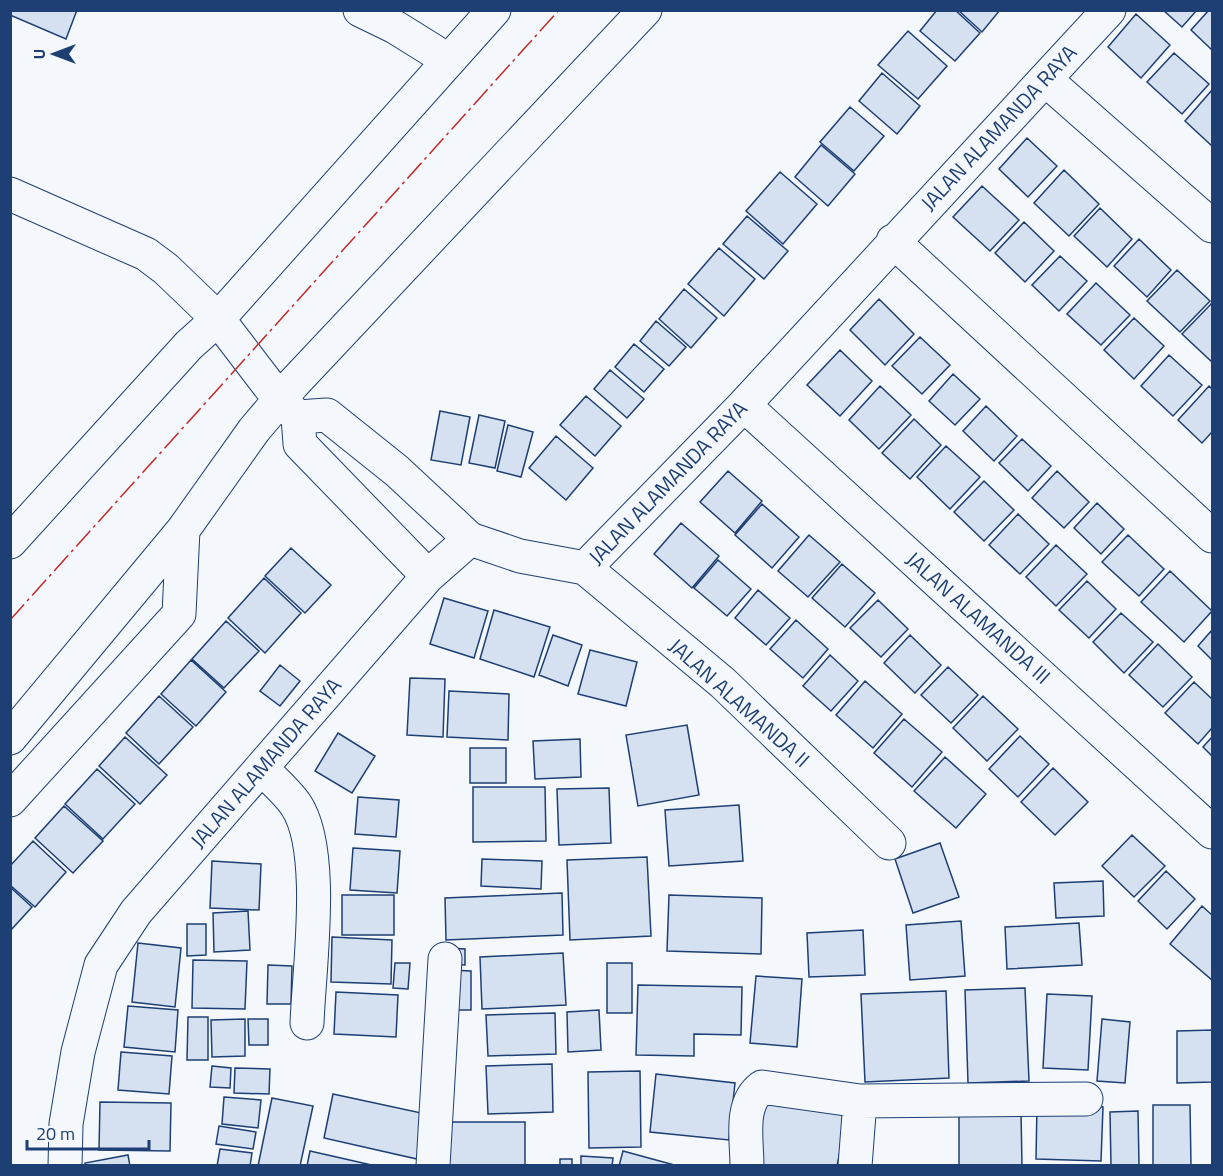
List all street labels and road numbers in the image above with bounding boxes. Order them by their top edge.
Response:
street label: JALAN ALAMANDA RAYA [913,37,1084,218]
street label: JALAN ALAMANDA RAYA [580,393,754,571]
street label: JALAN ALAMANDA III [899,543,1058,691]
street label: JALAN ALAMANDA II [662,630,817,774]
street label: JALAN ALAMANDA RAYA [182,670,349,855]

